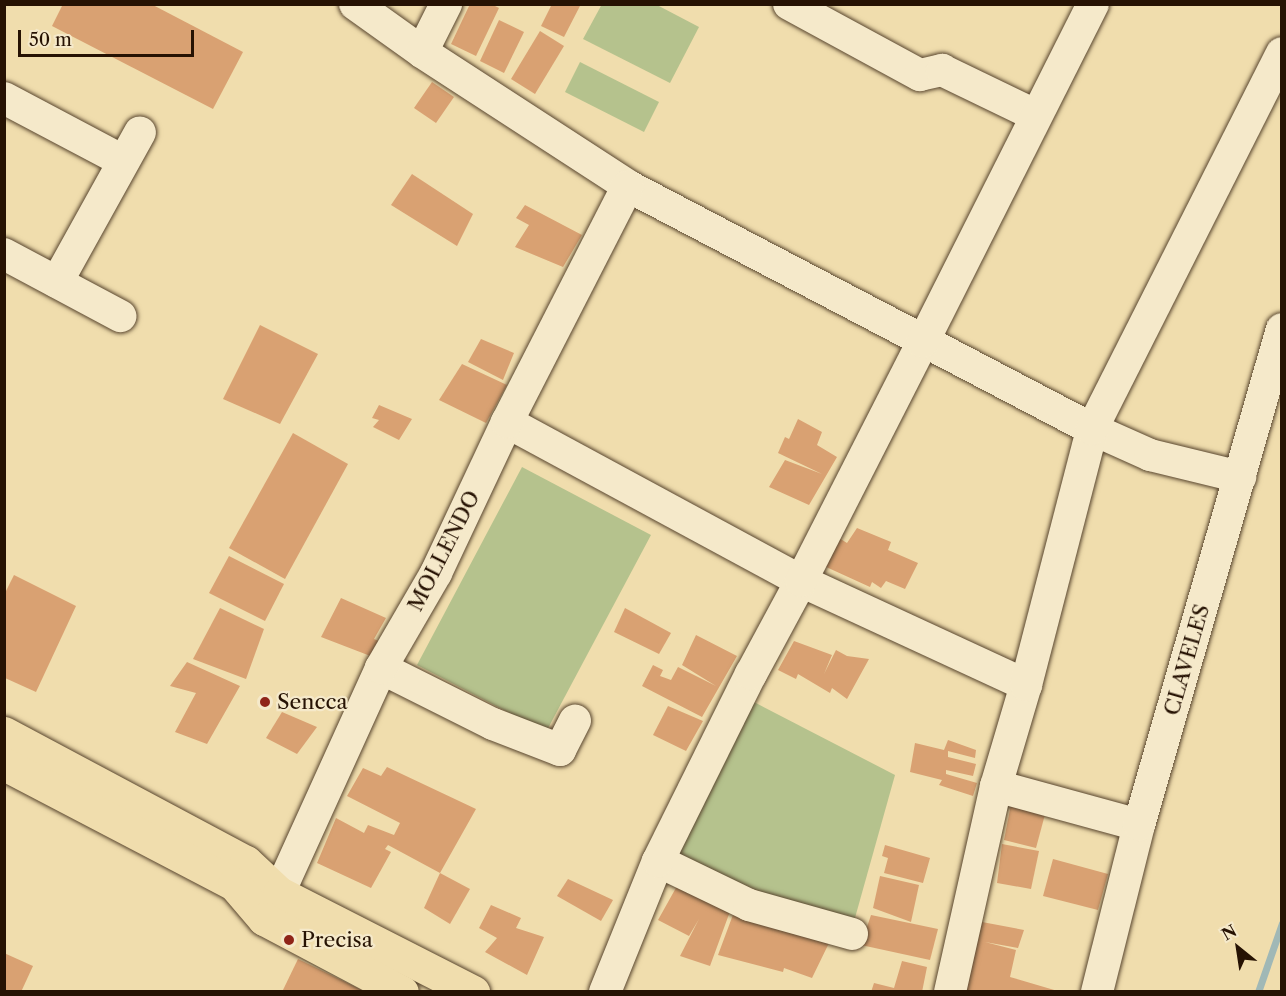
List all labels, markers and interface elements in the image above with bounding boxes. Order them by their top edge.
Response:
scale bar [21,18,196,56]
text: 50 m [29,29,72,51]
street label: MOLLENDO [403,486,485,616]
street label: CLAVELES [1159,602,1215,718]
place label: Sencca [277,689,348,715]
marker: Sencca [258,695,272,709]
north arrow [1208,918,1268,978]
text: N [1218,920,1240,945]
place label: Precisa [301,927,373,953]
marker: Precisa [282,933,296,947]

